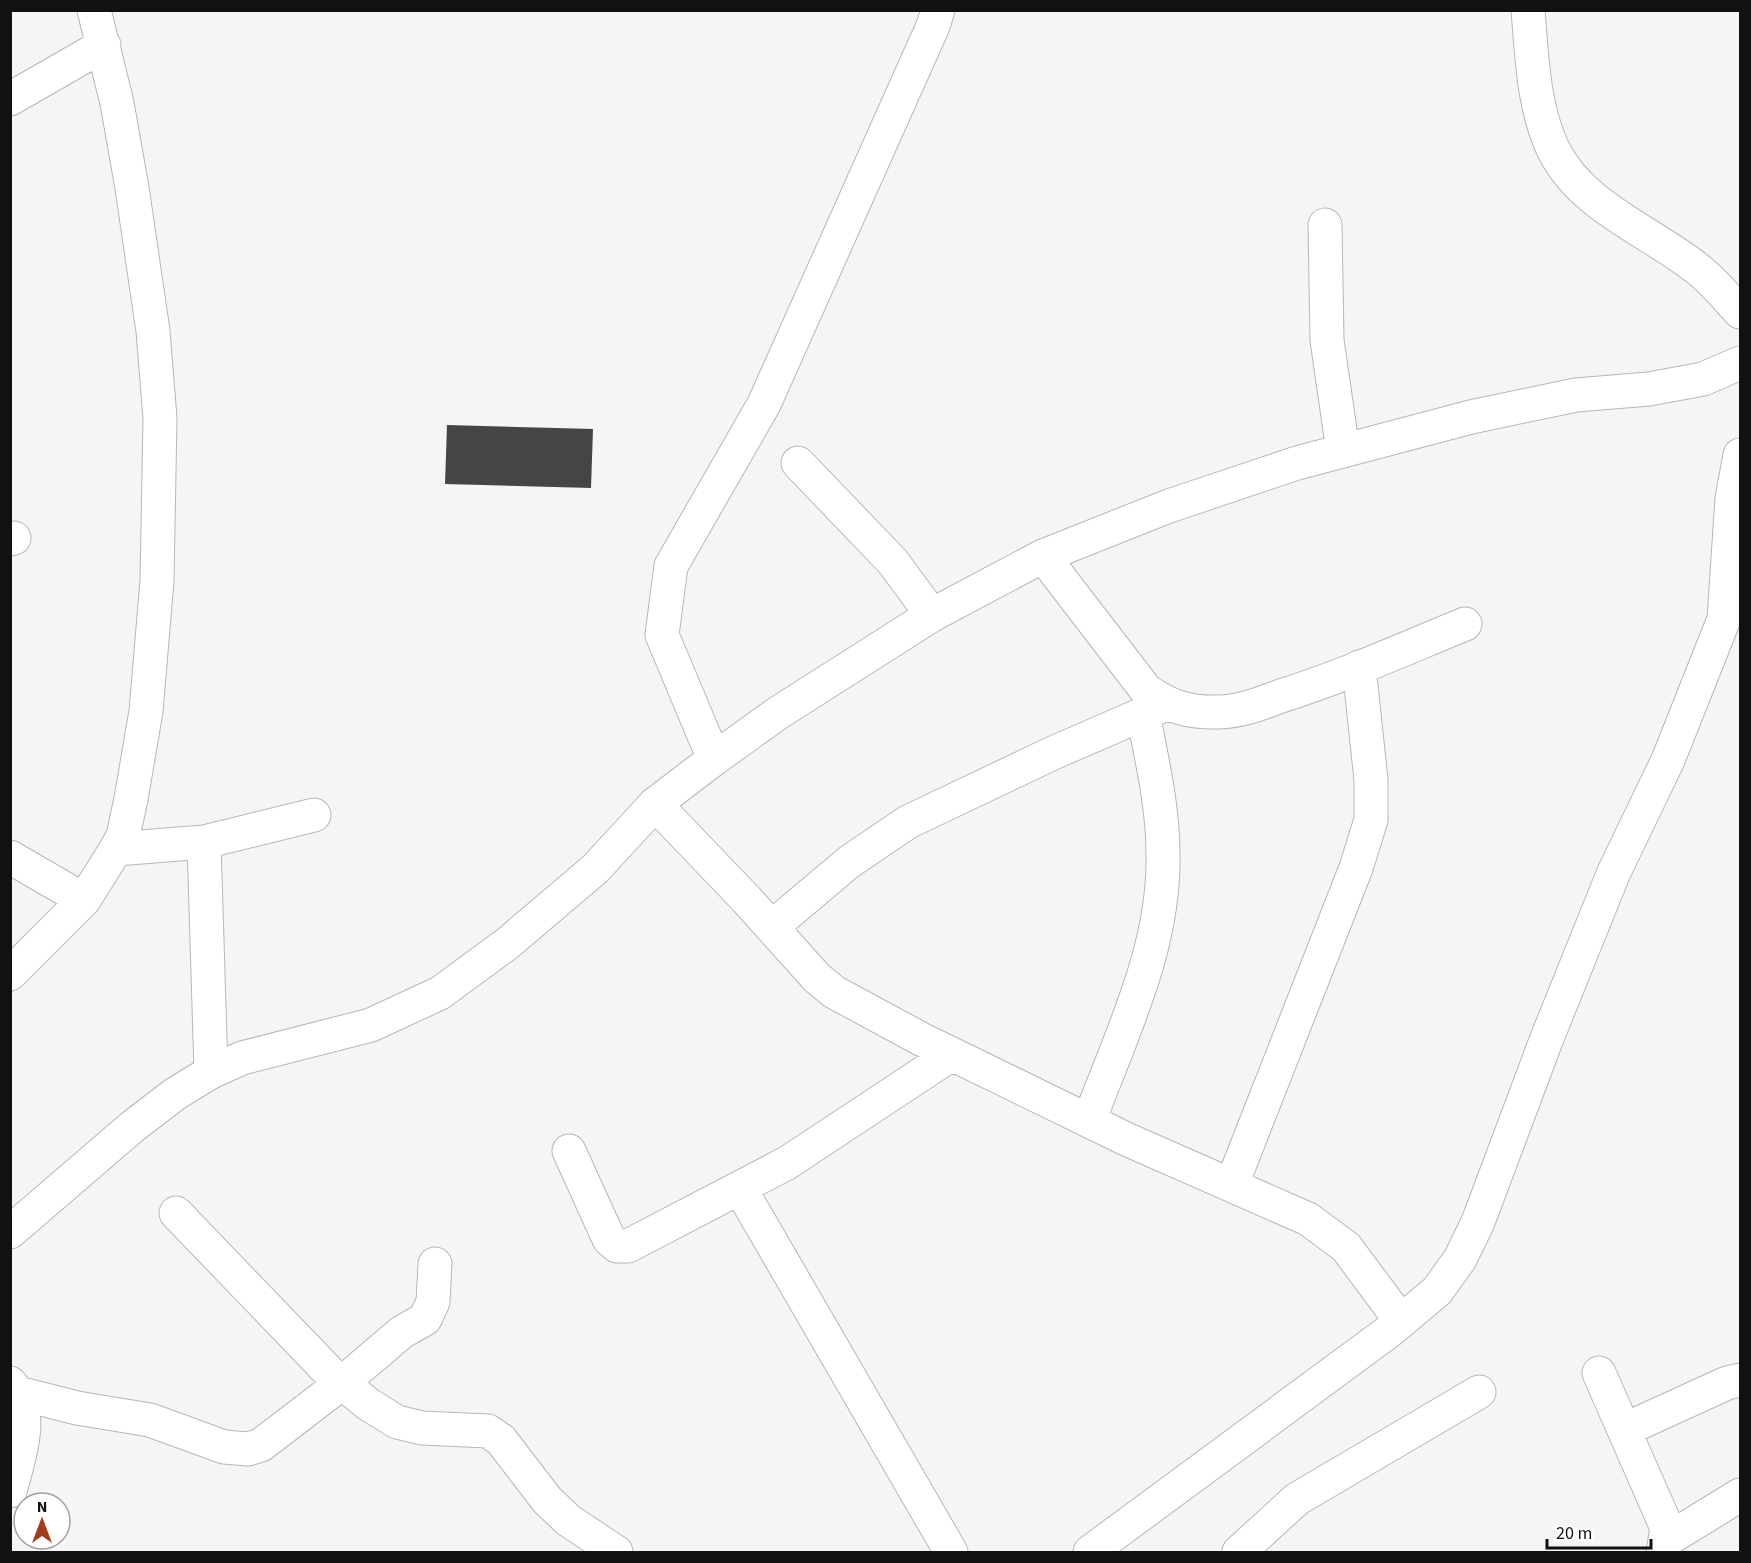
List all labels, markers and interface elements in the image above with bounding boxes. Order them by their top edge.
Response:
north arrow [12,1491,72,1551]
text: N [37,1496,47,1518]
scale bar [1547,1512,1650,1550]
text: 20 m [1556,1521,1592,1546]

